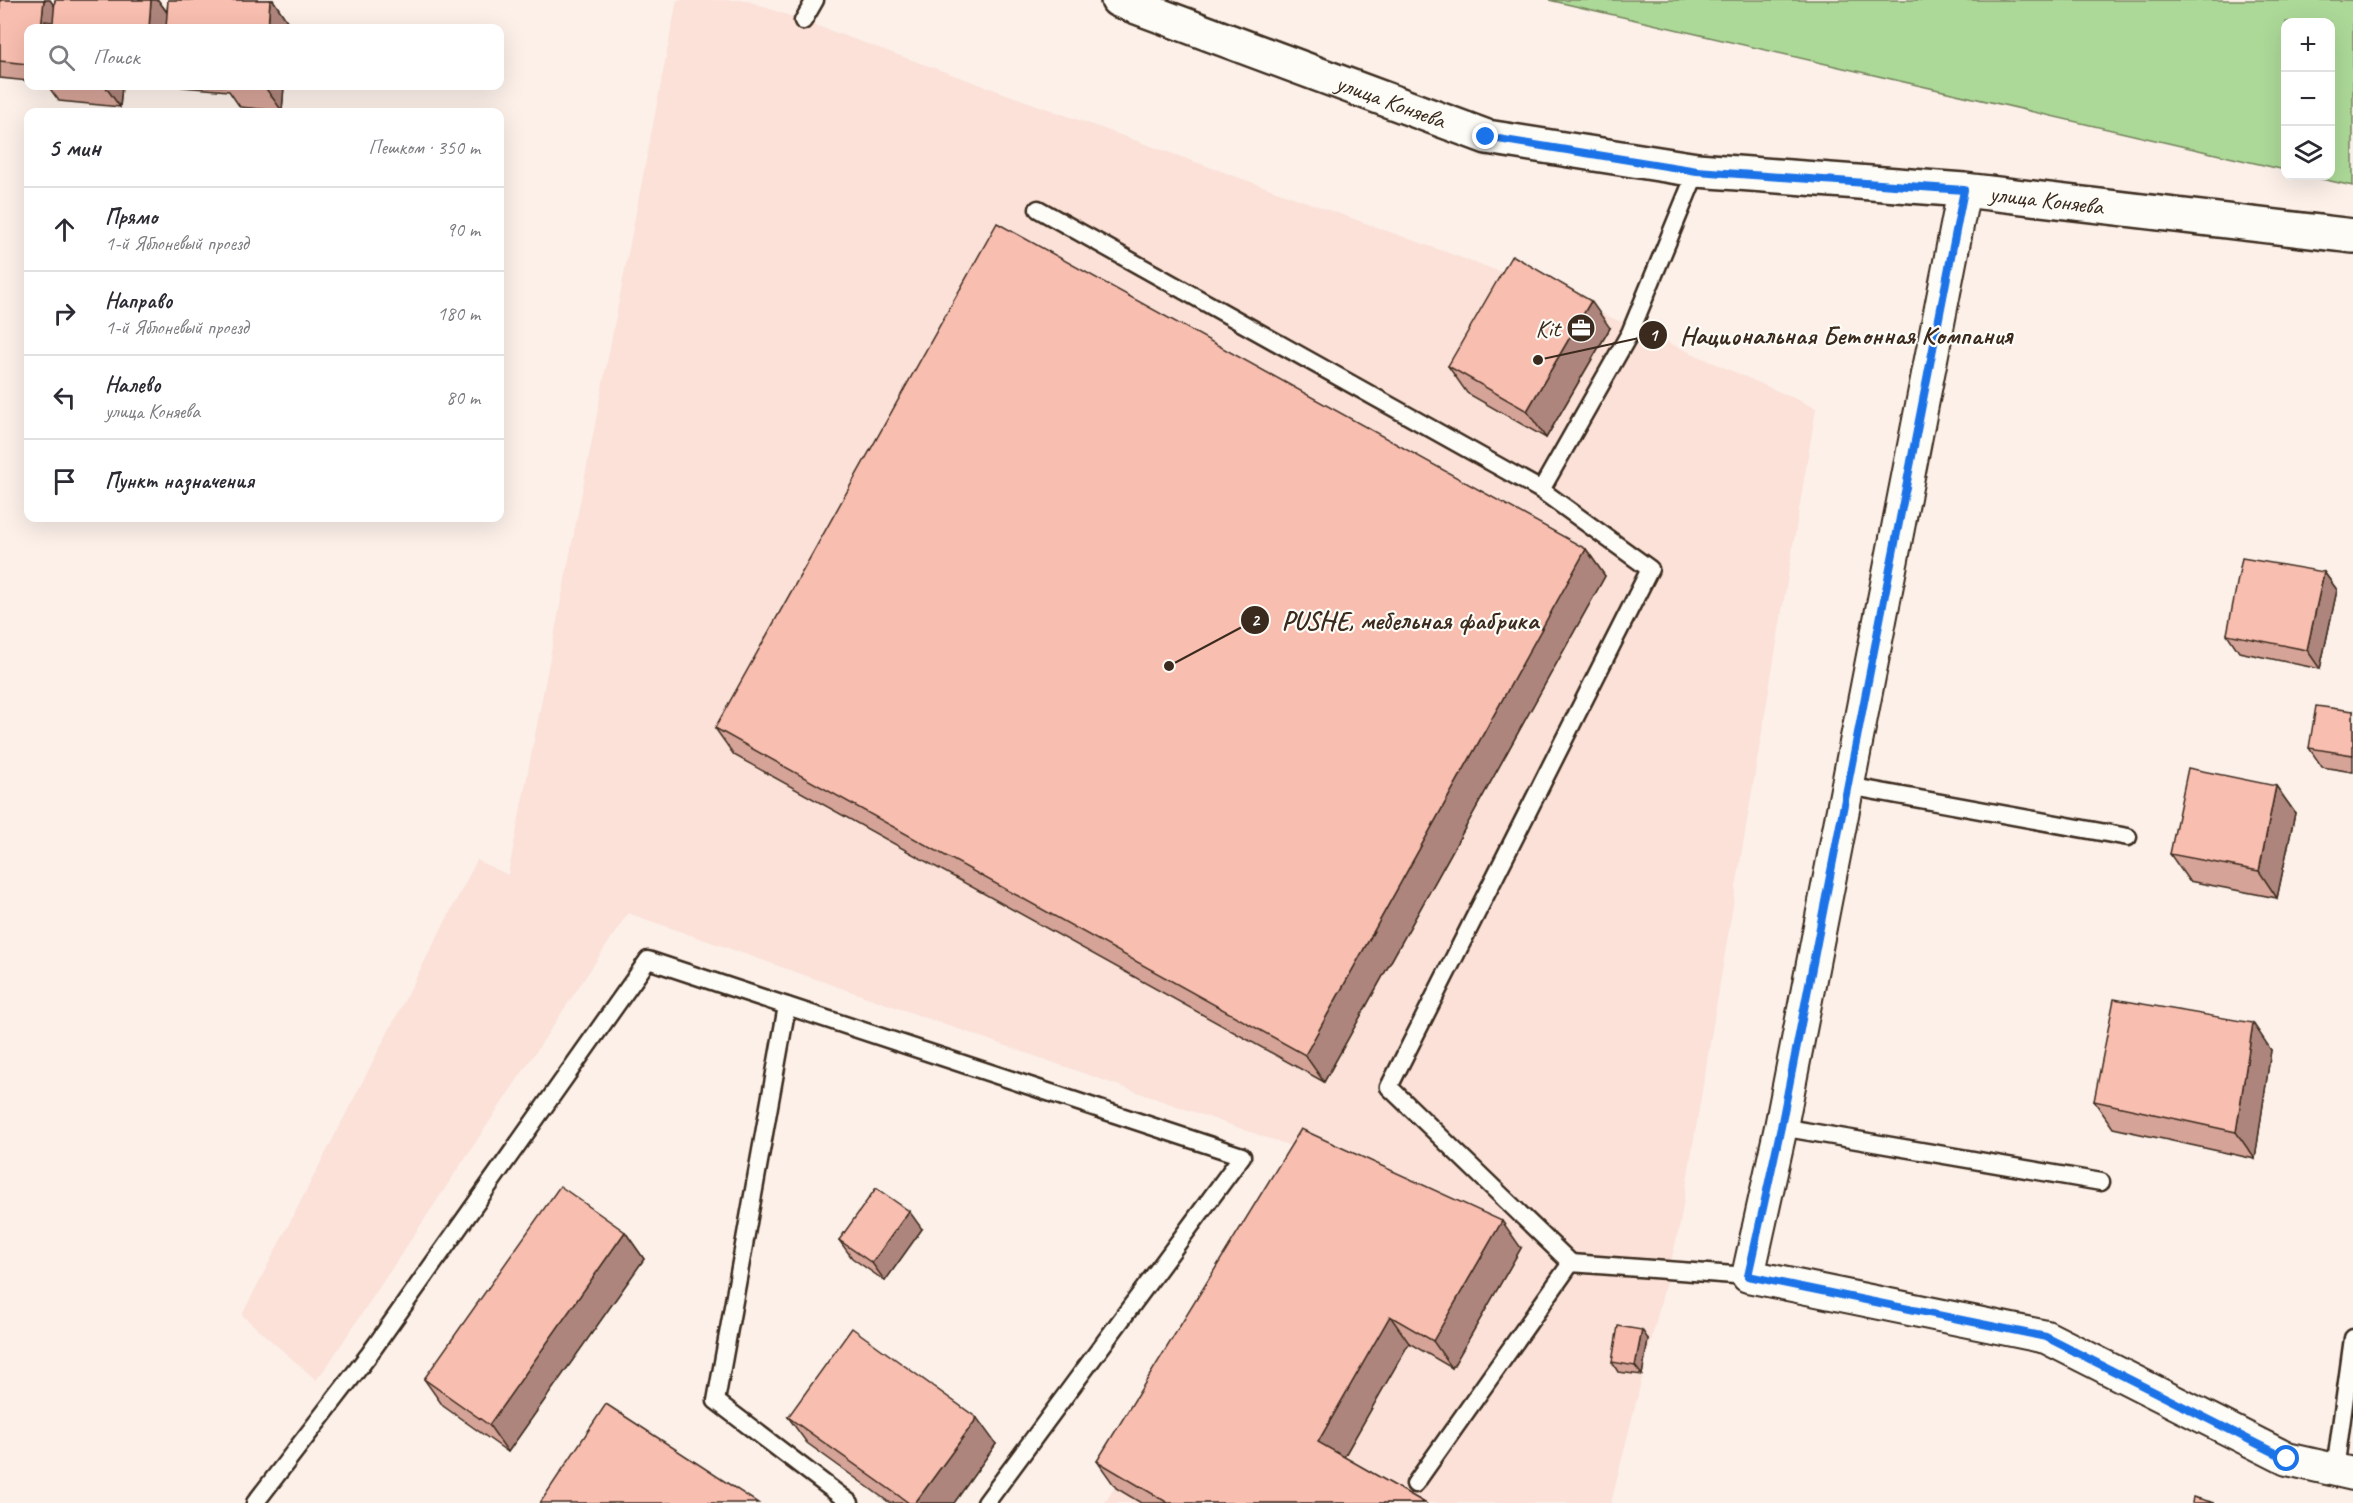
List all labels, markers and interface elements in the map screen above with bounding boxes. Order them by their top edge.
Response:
map controls [2281,18,2335,180]
button: + [2281,18,2335,72]
search box [24,24,504,90]
icon: search [45,41,78,74]
text: Поиск [93,43,139,71]
street label: улица Коняева [1330,67,1451,136]
button: − [2281,72,2335,126]
route end [1472,123,1498,149]
button: layers [2281,126,2335,180]
text: 5 мин [48,131,100,164]
text: Пешком · 350 m [368,135,480,160]
street label: улица Коняева [1986,178,2106,222]
text: Прямо [105,203,157,231]
icon: ahead [48,213,81,246]
text: 90 m [446,217,480,242]
text: 1-й Яблоневый проезд [105,231,249,256]
text: Направо [105,287,172,315]
icon: right [48,297,81,330]
text: 180 m [437,301,480,326]
office icon: Kit [1565,312,1597,344]
place label: Kit [1535,313,1562,343]
callout: Национальная Бетонная Компания [1638,313,2023,357]
text: 1-й Яблоневый проезд [105,315,249,340]
text: Национальная Бетонная Компания [1680,319,2014,352]
text: 1 [1649,324,1659,346]
text: Налево [105,371,161,399]
icon: left [48,381,81,414]
text: 80 m [446,385,480,410]
text: улица Коняева [105,399,200,424]
icon: arrive [48,465,81,498]
text: Пункт назначения [105,467,254,495]
callout: PUSHE, мебельная фабрика [1240,598,1550,642]
text: PUSHE, мебельная фабрика [1282,604,1541,637]
text: 2 [1251,609,1261,631]
route start [2273,1445,2299,1471]

